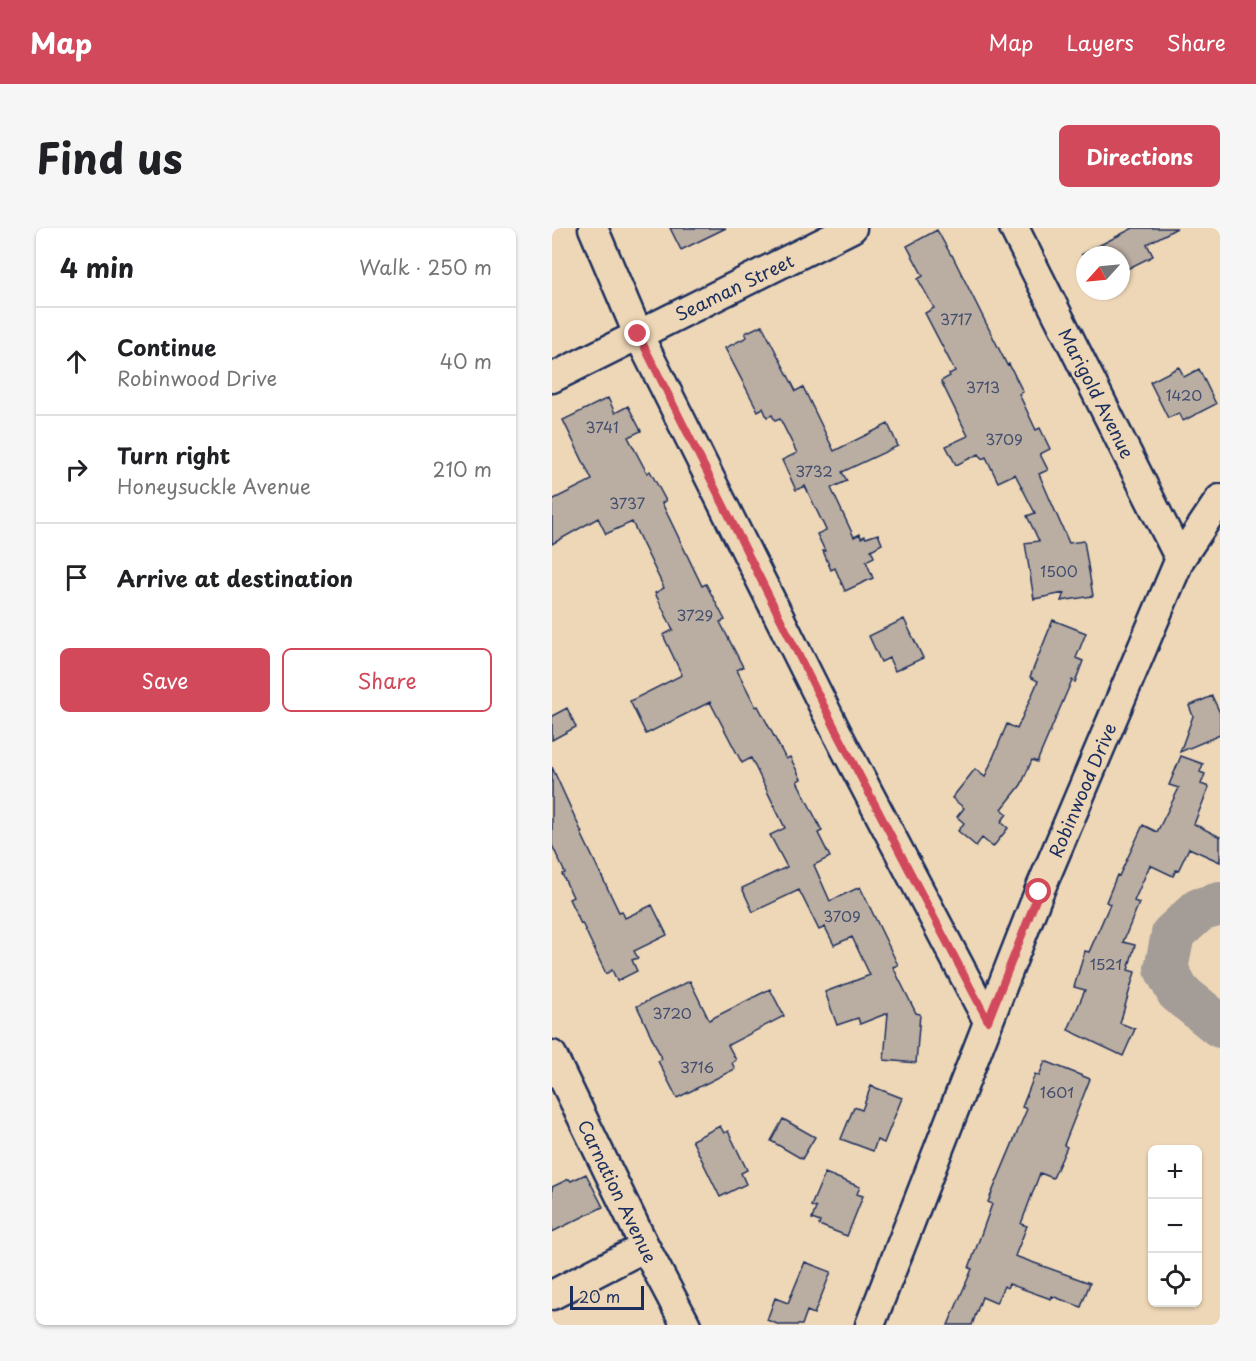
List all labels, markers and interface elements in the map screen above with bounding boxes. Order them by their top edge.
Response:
text: Map [30,21,92,64]
text: Map [989,26,1033,58]
text: Layers [1066,26,1134,58]
text: Share [1167,26,1226,58]
text: Find us [36,125,183,188]
button: Directions [1059,125,1220,187]
north arrow [1076,246,1130,300]
street label: Seaman Street [670,247,798,327]
text: 4 min [60,248,134,287]
text: Walk · 250 m [359,252,492,282]
house number: 3717 [940,307,973,330]
route end [624,320,650,346]
street label: Marigold Avenue [1053,323,1142,463]
text: Continue [117,330,216,363]
icon: ahead [60,345,93,378]
text: 40 m [440,346,492,376]
text: Robinwood Drive [117,363,277,393]
house number: 3713 [966,375,1000,398]
house number: 1420 [1166,383,1202,406]
house number: 3741 [585,415,619,438]
house number: 3709 [985,427,1023,450]
text: Turn right [117,438,230,471]
icon: right [60,453,93,486]
text: 210 m [433,454,492,484]
house number: 3732 [795,459,833,482]
text: Honeysuckle Avenue [117,471,311,501]
house number: 3737 [609,491,646,514]
house number: 1500 [1040,559,1078,582]
icon: arrive [60,561,93,594]
text: Arrive at destination [117,561,353,594]
house number: 3729 [677,603,713,626]
button: Save [60,648,270,712]
button: Share [282,648,492,712]
street label: Robinwood Drive [1041,718,1123,862]
route start [1025,878,1051,904]
house number: 3709 [823,904,861,927]
house number: 1521 [1090,952,1122,975]
house number: 3720 [652,1001,692,1024]
house number: 3716 [680,1055,714,1078]
house number: 1601 [1040,1080,1074,1103]
street label: Carnation Avenue [572,1115,664,1267]
map controls [1148,1145,1202,1307]
button: + [1148,1145,1202,1199]
button: − [1148,1199,1202,1253]
button: locate [1148,1253,1202,1307]
scale bar [570,1283,644,1310]
text: 20 m [579,1284,620,1308]

